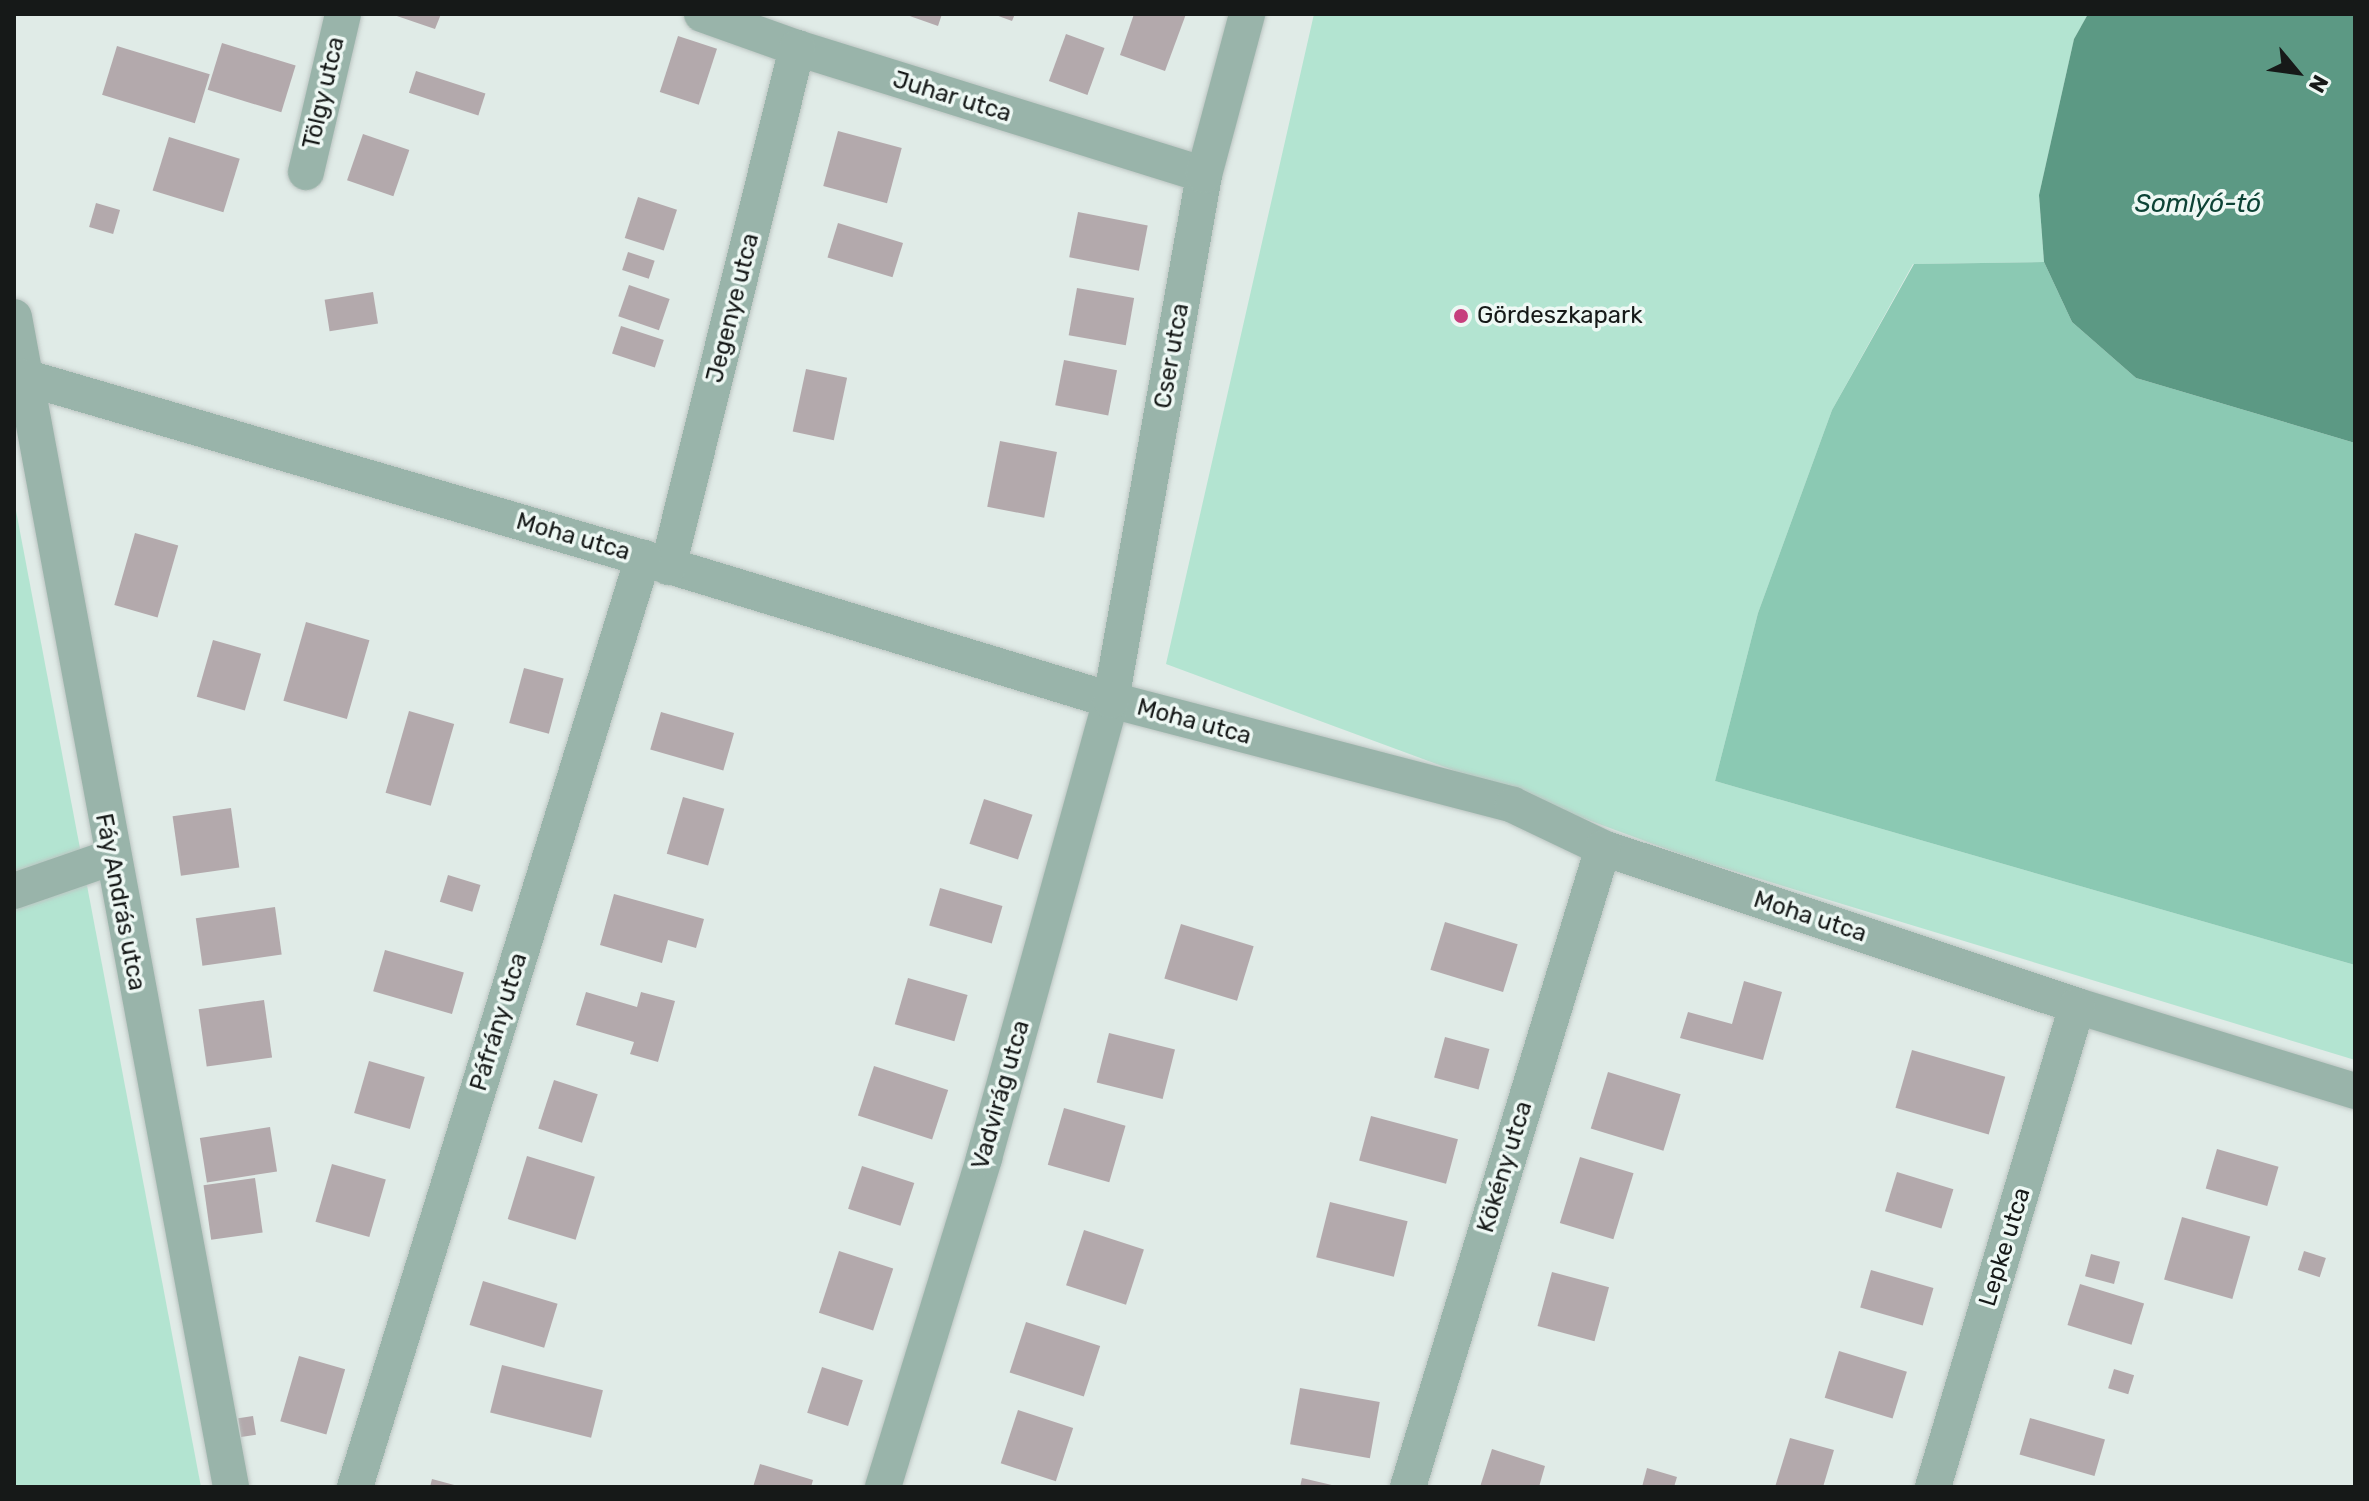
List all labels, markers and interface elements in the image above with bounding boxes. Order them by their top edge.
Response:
north arrow [2257,32,2337,112]
street label: Tölgy utca [297,34,351,152]
street label: Juhar utca [889,65,1015,129]
text: N [2303,70,2334,97]
water label: Somlyó-tó [2135,188,2261,220]
street label: Jegenye utca [701,230,765,386]
street label: Cser utca [1149,301,1195,411]
place label: Gördeszkapark [1477,302,1643,330]
marker: Gördeszkapark [1452,307,1470,325]
street label: Moha utca [513,507,633,567]
street label: Moha utca [1134,693,1254,751]
street label: Fáy András utca [89,810,151,994]
street label: Moha utca [1750,885,1870,949]
street label: Páfrány utca [464,949,534,1095]
street label: Vadvirág utca [966,1017,1036,1173]
street label: Kökény utca [1471,1098,1539,1236]
street label: Lepke utca [1973,1184,2037,1310]

